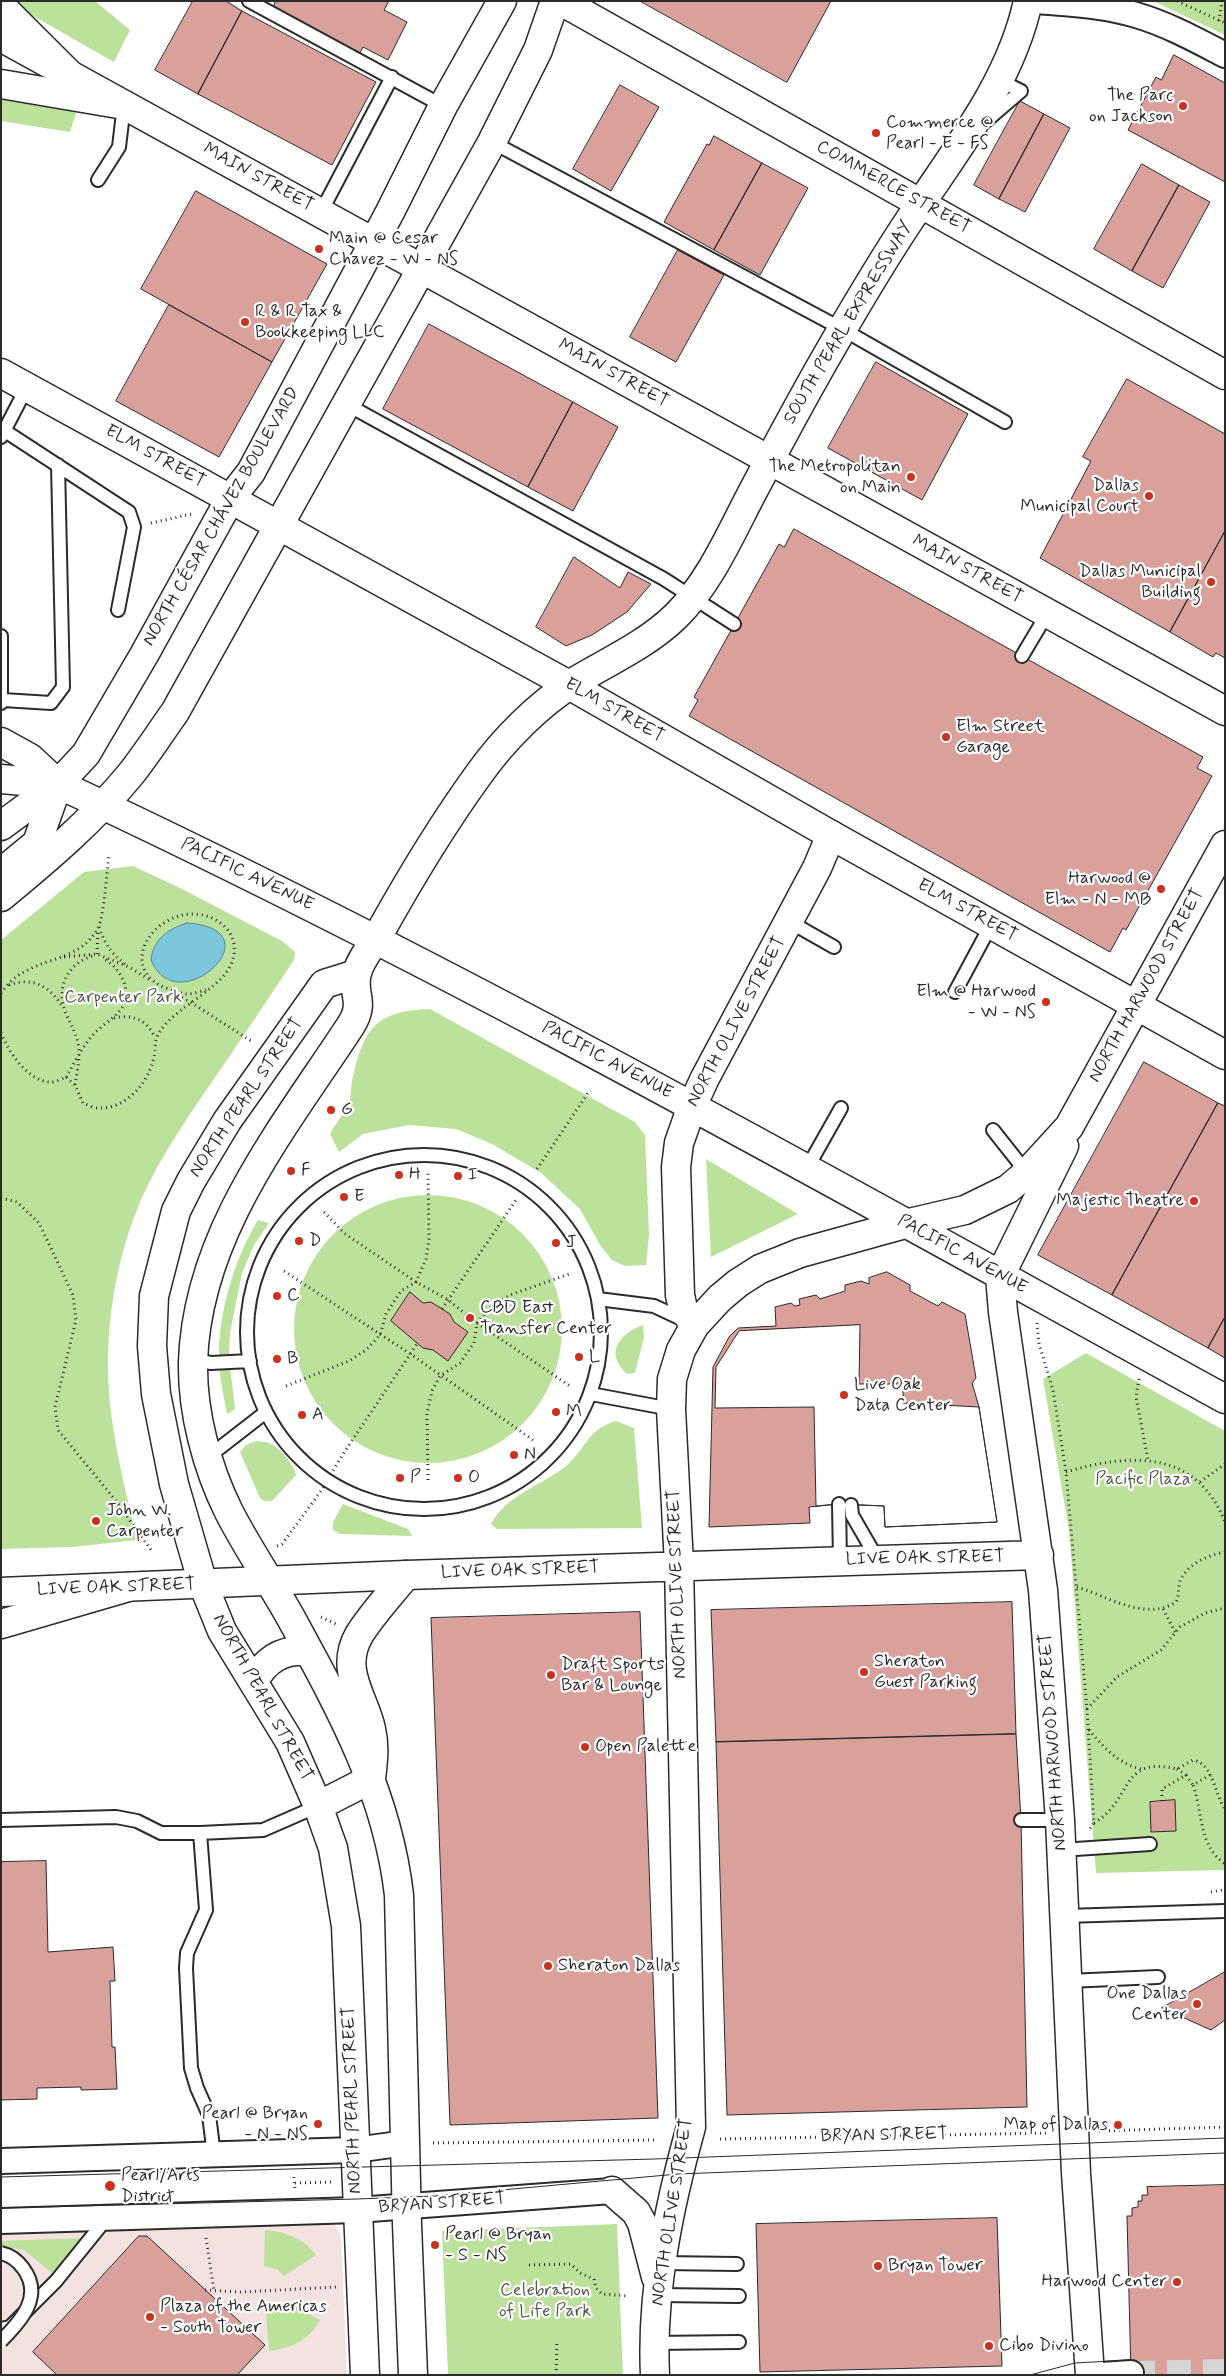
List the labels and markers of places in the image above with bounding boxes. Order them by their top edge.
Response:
place label: The Parc on Jackson [1089,85,1173,128]
marker: The Parc on Jackson [1177,100,1189,112]
place label: Commerce @ Pearl - E - FS [886,112,993,154]
marker: Commerce @ Pearl - E - FS [870,127,882,139]
place label: Main @ Cesar Chavez - W - NS [329,228,458,270]
marker: Main @ Cesar Chavez - W - NS [313,243,325,255]
place label: R & R Tax & Bookkeeping LLC [255,301,384,344]
marker: R & R Tax & Bookkeeping LLC [239,316,251,328]
place label: The Metropolitan on Main [768,456,901,498]
marker: The Metropolitan on Main [905,471,917,483]
place label: Dallas Municipal Court [1020,475,1139,518]
marker: Dallas Municipal Court [1143,490,1155,502]
place label: Dallas Municipal Building [1079,561,1201,604]
marker: Dallas Municipal Building [1205,576,1217,588]
place label: Elm Street Garage [956,716,1045,759]
marker: Elm Street Garage [940,731,952,743]
place label: Harwood @ Elm - N - MB [1045,868,1151,911]
marker: Harwood @ Elm - N - MB [1155,883,1167,895]
place label: Elm @ Harwood - W - NS [916,981,1036,1024]
marker: Elm @ Harwood - W - NS [1040,996,1052,1008]
place label: G [341,1099,353,1121]
marker: G [325,1104,337,1116]
place label: F [301,1160,311,1182]
place label: H [409,1164,421,1186]
marker: F [285,1165,297,1177]
place label: I [468,1165,477,1187]
marker: H [393,1169,405,1181]
marker: I [452,1170,464,1182]
place label: E [354,1186,365,1208]
place label: Majestic Theatre [1056,1190,1184,1212]
marker: E [338,1191,350,1203]
marker: Majestic Theatre [1188,1195,1200,1207]
place label: D [309,1230,321,1252]
place label: J [566,1232,576,1254]
marker: D [293,1235,305,1247]
marker: J [550,1237,562,1249]
place label: C [287,1285,300,1307]
marker: C [271,1290,283,1302]
place label: CBD East Transfer Center [480,1297,612,1340]
marker: CBD East Transfer Center [464,1312,476,1324]
place label: L [589,1346,600,1368]
place label: B [287,1348,298,1370]
marker: L [573,1351,585,1363]
marker: B [271,1353,283,1365]
place label: Live Oak Data Center [854,1374,951,1416]
marker: Live Oak Data Center [838,1389,850,1401]
place label: M [566,1401,582,1423]
place label: A [312,1404,324,1426]
marker: M [550,1406,562,1418]
marker: A [296,1409,308,1421]
place label: N [524,1444,536,1466]
marker: N [508,1449,520,1461]
place label: P [410,1467,421,1489]
place label: O [468,1467,480,1489]
marker: P [394,1472,406,1484]
marker: O [452,1472,464,1484]
place label: John W. Carpenter [106,1500,183,1542]
marker: John W. Carpenter [90,1515,102,1527]
place label: Sheraton Guest Parking [874,1651,977,1694]
place label: Draft Sports Bar & Lounge [561,1654,665,1696]
marker: Sheraton Guest Parking [858,1666,870,1678]
marker: Draft Sports Bar & Lounge [545,1669,557,1681]
place label: Open Palette [595,1736,696,1758]
marker: Open Palette [579,1741,591,1753]
place label: Sheraton Dallas [558,1955,680,1977]
marker: Sheraton Dallas [542,1960,554,1972]
place label: One Dallas Center [1106,1983,1187,2026]
marker: One Dallas Center [1191,1998,1203,2010]
place label: Pearl @ Bryan - N - NS [202,2103,308,2146]
place label: Map of Dallas [1004,2114,1108,2136]
marker: Pearl @ Bryan - N - NS [312,2118,324,2130]
marker: Map of Dallas [1112,2119,1124,2131]
place label: Pearl/Arts District [121,2165,200,2208]
marker: Pearl/Arts District [103,2179,117,2193]
place label: Pearl @ Bryan - S - NS [445,2224,551,2266]
marker: Pearl @ Bryan - S - NS [429,2239,441,2251]
place label: Bryan Tower [888,2255,983,2277]
marker: Bryan Tower [872,2260,884,2272]
place label: Harwood Center [1042,2271,1167,2293]
marker: Harwood Center [1171,2276,1183,2288]
place label: Plaza of the Americas - South Tower [160,2296,327,2338]
marker: Plaza of the Americas - South Tower [144,2311,156,2323]
place label: Cibo Divino [999,2335,1089,2357]
marker: Cibo Divino [983,2340,995,2352]

